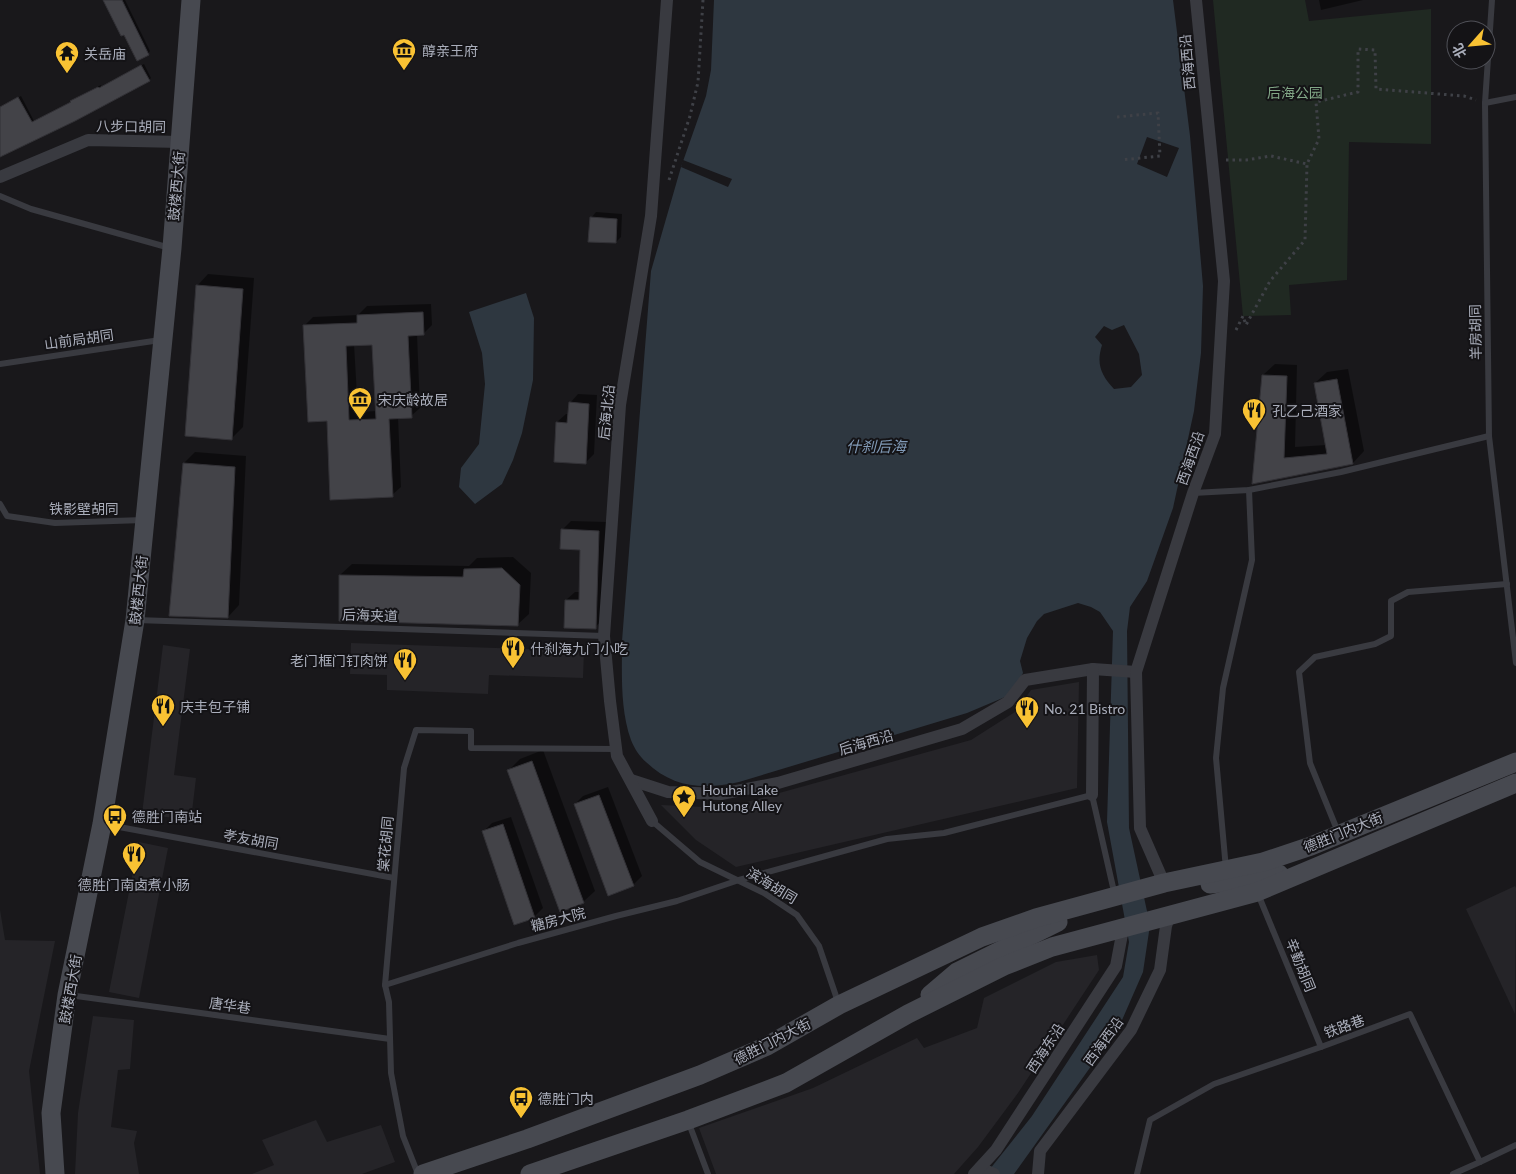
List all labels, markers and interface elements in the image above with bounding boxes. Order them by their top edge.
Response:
north arrow [1446,20,1496,70]
street label: 西海西沿 [1176,33,1198,91]
museum icon: 醇亲王府 [391,37,417,71]
temple icon: 关岳庙 [54,40,80,74]
text: 北 [1448,41,1470,61]
place label: 醇亲王府 [422,42,478,59]
place label: 关岳庙 [84,45,126,62]
park label: 后海公园 [1267,84,1323,101]
street label: 八步口胡同 [96,117,166,135]
street label: 鼓楼西大街 [164,150,188,222]
street label: 羊房胡同 [1466,304,1484,360]
street label: 山前局胡同 [43,326,115,352]
street label: 后海北沿 [595,383,617,441]
museum icon: 宋庆龄故居 [347,386,373,420]
place label: 宋庆龄故居 [378,391,448,408]
restaurant icon: 孔乙己酒家 [1241,397,1267,431]
place label: 孔乙己酒家 [1272,402,1342,419]
street label: 西海西沿 [1173,429,1207,487]
water label: 什刹后海 [846,437,908,455]
street label: 铁影壁胡同 [49,500,119,517]
street label: 鼓楼西大街 [126,554,150,626]
street label: 后海夹道 [342,606,398,624]
restaurant icon: 什刹海九门小吃 [500,635,526,669]
place label: 什刹海九门小吃 [530,640,628,657]
restaurant icon: 老门框门钉肉饼 [392,647,418,681]
place label: 老门框门钉肉饼 [290,652,388,669]
restaurant icon: 庆丰包子铺 [150,693,176,727]
restaurant icon: No. 21 Bistro [1014,695,1040,729]
place label: 庆丰包子铺 [180,698,250,715]
place label: No. 21 Bistro [1044,700,1125,717]
street label: 后海西沿 [837,726,895,758]
place label: Houhai Lake Hutong Alley [702,781,783,814]
place icon: Houhai Lake Hutong Alley [671,784,697,818]
bus stop icon: 德胜门南站 [102,803,128,837]
place label: 德胜门南站 [132,808,202,825]
street label: 德胜门内大街 [1301,808,1385,856]
street label: 棠花胡同 [374,815,396,873]
street label: 孝友胡同 [222,826,280,852]
restaurant icon: 德胜门南卤煮小肠 [121,841,147,875]
street label: 滨海胡同 [744,863,800,907]
place label: 德胜门南卤煮小肠 [78,876,190,893]
street label: 糖房大院 [529,904,587,934]
street label: 辛勤胡同 [1283,936,1319,994]
street label: 鼓楼西大街 [56,953,84,1025]
street label: 唐华巷 [208,994,252,1016]
street label: 铁路巷 [1321,1011,1367,1041]
street label: 西海西沿 [1080,1013,1126,1069]
street label: 德胜门内大街 [731,1014,813,1068]
street label: 西海东沿 [1023,1020,1067,1076]
bus stop icon: 德胜门内 [508,1085,534,1119]
place label: 德胜门内 [538,1090,594,1107]

